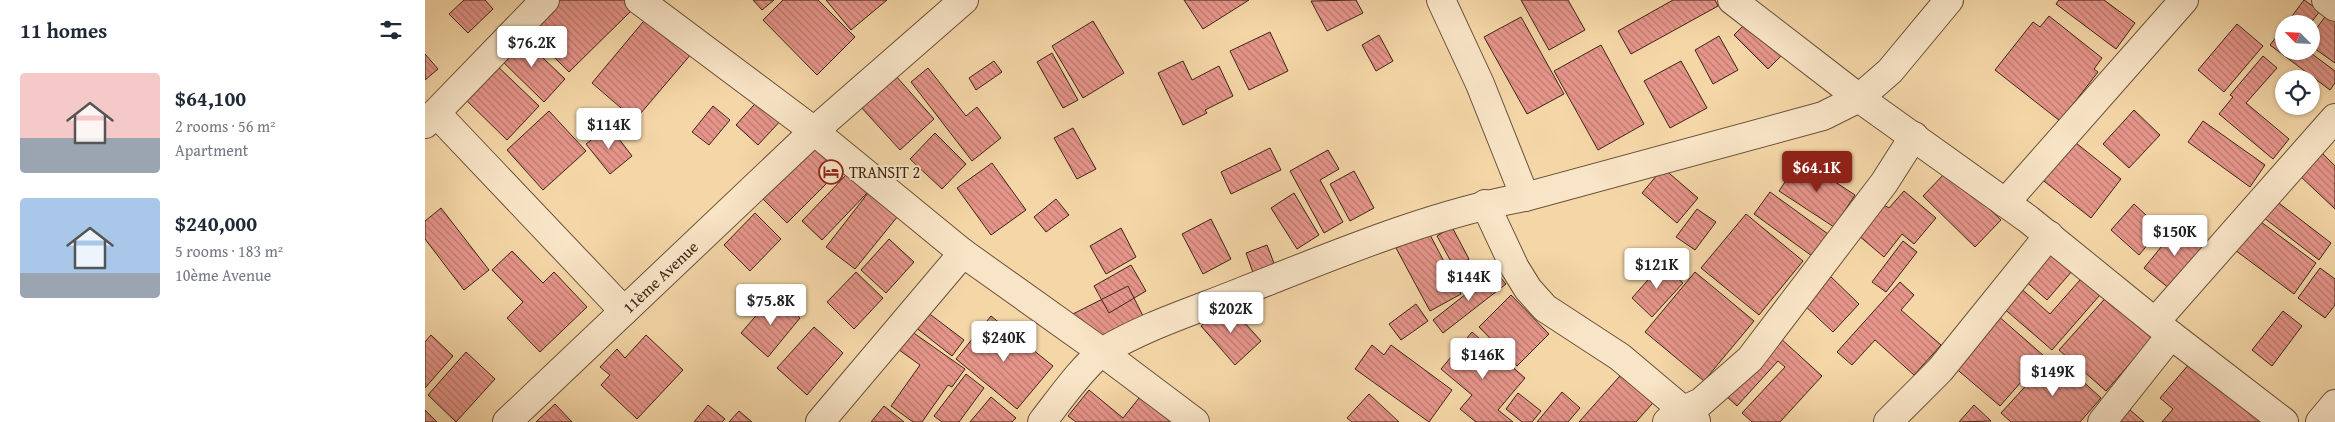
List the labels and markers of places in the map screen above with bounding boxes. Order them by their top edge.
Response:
pin: $76.2K [491,26,573,68]
pin: $114K [574,108,644,150]
pin: $64.1K [1776,150,1858,193]
hotel icon: TRANSIT 2 [818,159,844,185]
place label: TRANSIT 2 [849,160,920,184]
pin: $150K [2140,214,2210,257]
pin: $121K [1622,248,1692,290]
pin: $144K [1434,260,1504,302]
pin: $75.8K [730,284,812,326]
pin: $202K [1196,292,1266,334]
pin: $240K [969,320,1039,363]
pin: $146K [1448,338,1518,380]
pin: $149K [2018,354,2088,397]

